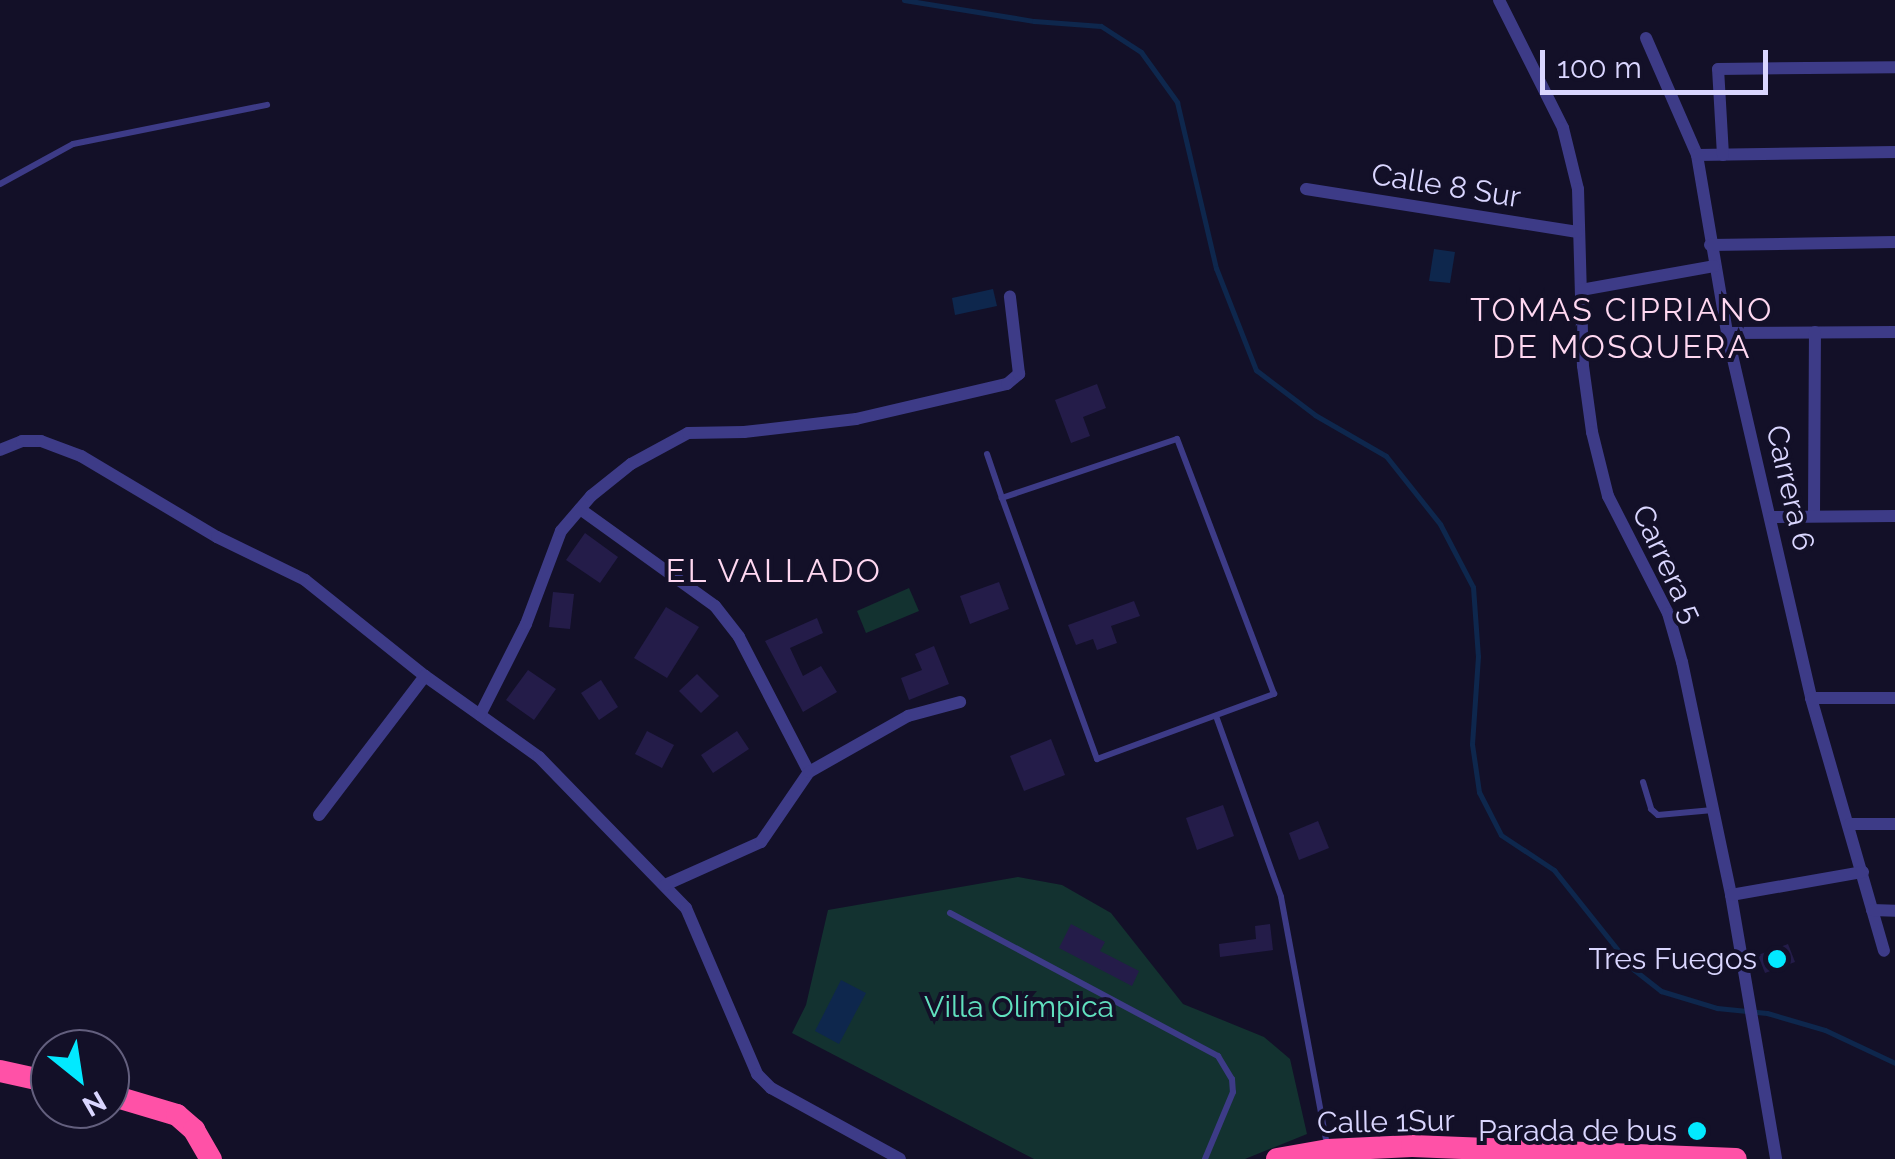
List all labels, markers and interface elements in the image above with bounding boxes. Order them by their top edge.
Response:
scale bar [1545,30,1772,92]
text: 100 m [1557,50,1642,85]
street label: Calle 8 Sur [1369,156,1523,216]
district label: TOMAS CIPRIANO DE MOSQUERA [1470,292,1774,367]
street label: Carrera 6 [1758,422,1822,554]
street label: Carrera 5 [1624,499,1710,629]
district label: EL VALLADO [665,552,883,590]
place label: Tres Fuegos [1589,941,1757,977]
marker: Tres Fuegos [1766,948,1788,970]
park label: Villa Olímpica [924,989,1114,1025]
north arrow [30,1029,130,1129]
text: N [77,1084,112,1123]
street label: Calle 1Sur [1317,1103,1455,1141]
place label: Parada de bus [1478,1113,1677,1149]
marker: Parada de bus [1686,1120,1708,1142]

